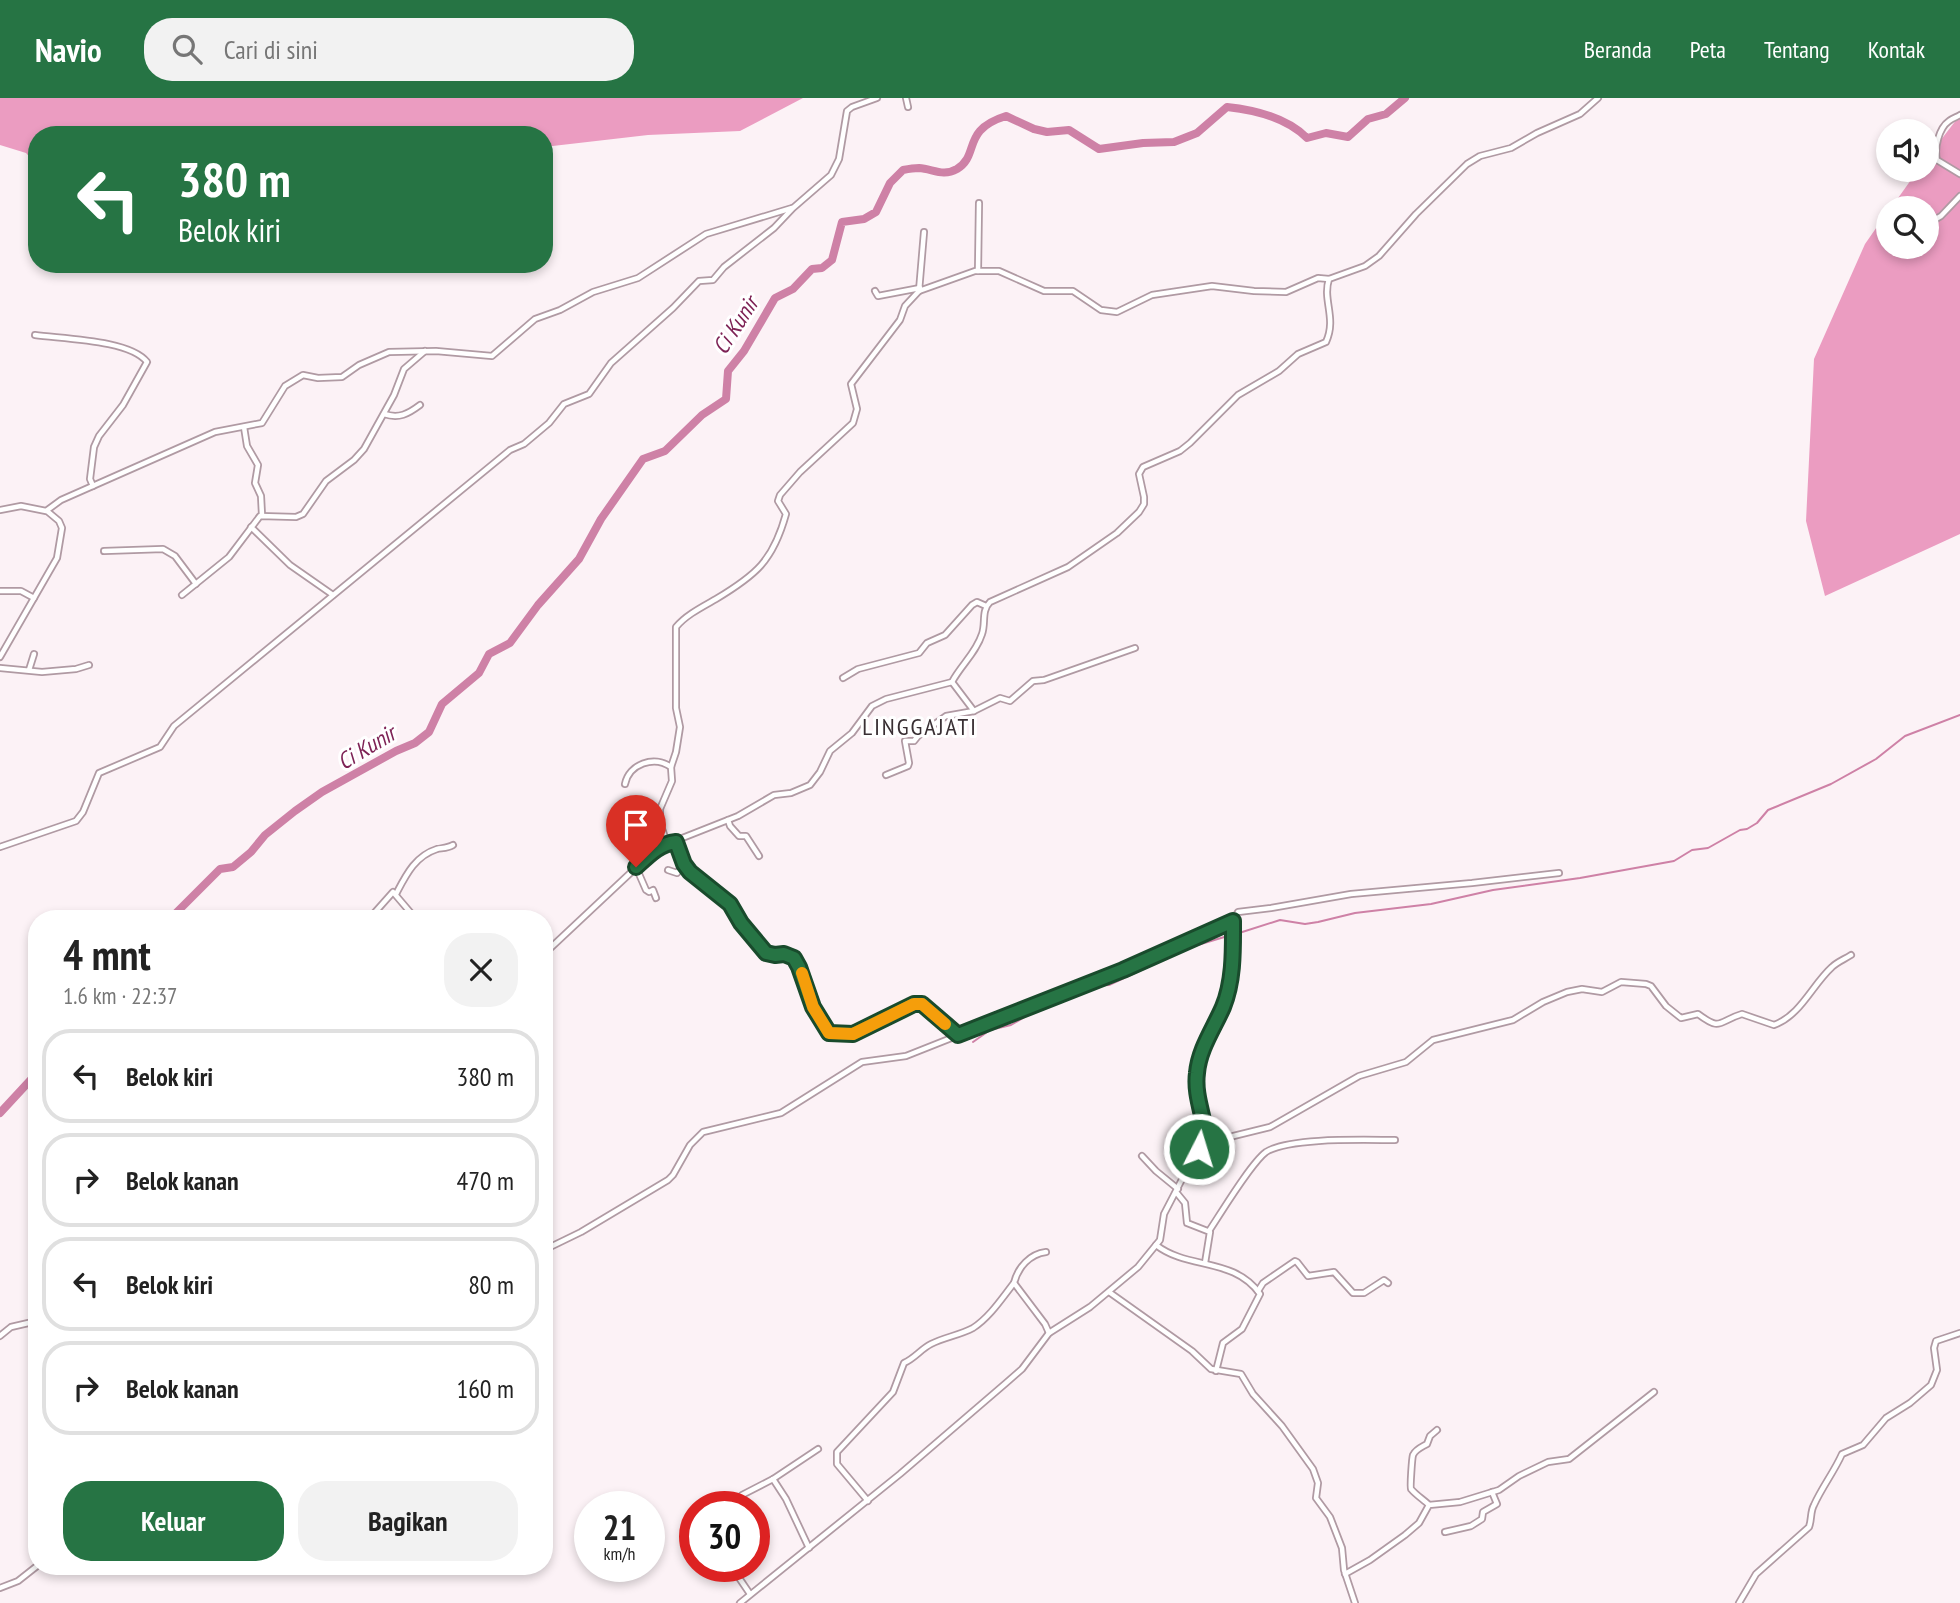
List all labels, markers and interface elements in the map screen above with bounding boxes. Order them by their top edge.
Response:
search box [144,18,634,81]
text: Navio [35,28,102,71]
icon: search [168,30,206,68]
text: Cari di sini [224,33,318,66]
text: Beranda [1584,34,1652,65]
text: Peta [1690,34,1726,65]
text: Tentang [1764,34,1830,65]
text: Kontak [1868,34,1925,65]
map controls [1876,119,1939,259]
button: sound [1876,119,1939,182]
text: 380 m [178,147,291,211]
icon: left [63,154,154,245]
button: search [1876,196,1939,259]
text: Belok kiri [178,209,281,251]
water label: Ci Kunir [706,288,766,359]
district label: LINGGAJATI [862,711,978,742]
water label: Ci Kunir [332,717,403,776]
pin [606,795,666,867]
icon: arrive [617,806,655,844]
text: 4 mnt [63,927,151,982]
button: close [444,933,518,1007]
text: 1.6 km · 22:37 [63,981,177,1010]
icon: left [67,1057,105,1095]
text: Belok kiri [126,1060,213,1093]
text: 380 m [456,1060,514,1093]
position arrow [1162,1112,1236,1186]
icon: right [67,1161,105,1199]
text: Belok kanan [126,1164,239,1197]
text: 470 m [456,1164,514,1197]
icon: left [67,1265,105,1303]
text: Belok kiri [126,1268,213,1301]
text: 80 m [468,1268,514,1301]
icon: right [67,1369,105,1407]
text: Belok kanan [126,1372,239,1405]
text: 160 m [456,1372,514,1405]
button: Keluar [63,1481,284,1561]
button: Bagikan [298,1481,518,1561]
speed limit sign: 30 [679,1491,770,1582]
text: 21 [603,1504,636,1550]
text: km/h [604,1542,635,1565]

